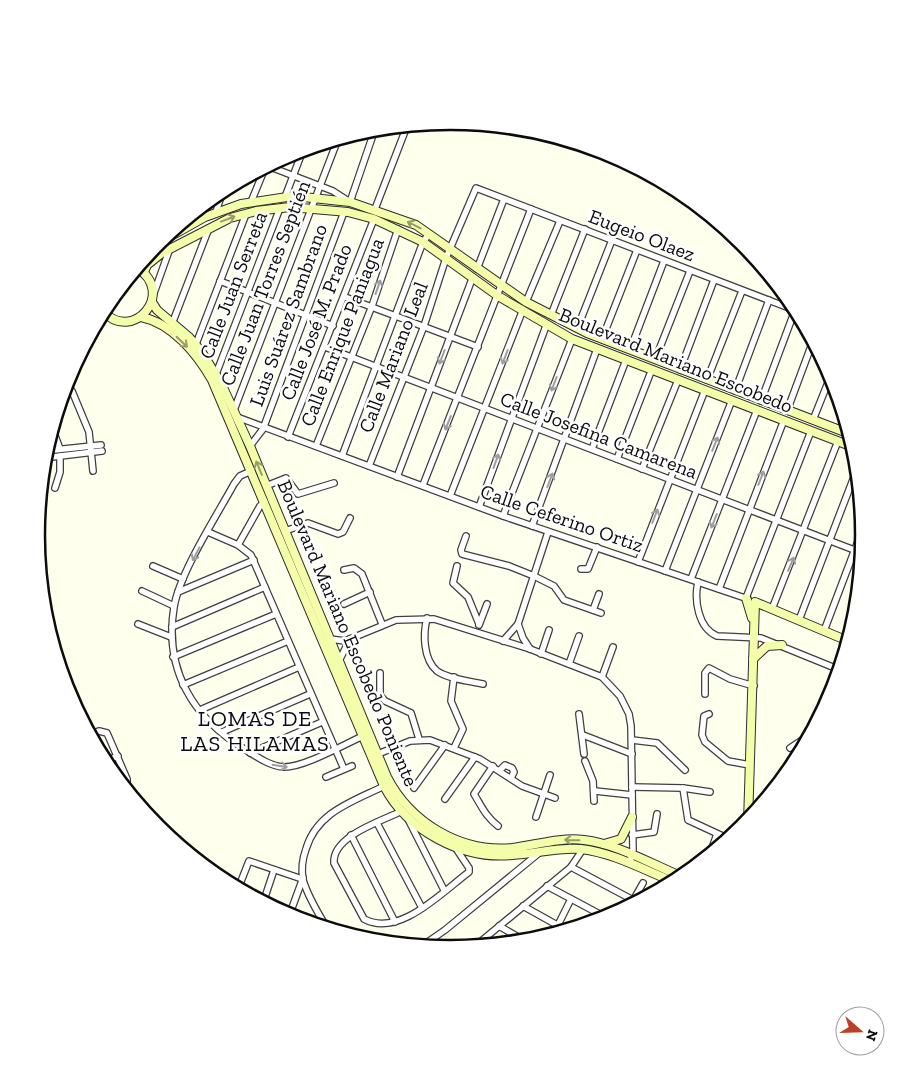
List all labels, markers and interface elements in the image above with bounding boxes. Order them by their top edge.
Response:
street label: Calle Juan Torres Septién [215,177,315,389]
street label: Eugeio Olaez [586,204,698,266]
street label: Calle Juan Serreta [194,208,272,362]
one-way arrow [220,214,235,223]
one-way arrow [407,220,422,229]
street label: Luis Suárez Sambrano [244,221,332,409]
street label: Calle Enrique Paniagua [295,234,389,430]
street label: Calle José M. Prado [275,240,357,404]
street label: Calle Mariano Leal [353,278,433,436]
one-way arrow [374,279,383,295]
street label: Boulevard Mariano Escobedo [556,302,796,418]
one-way arrow [176,336,188,348]
one-way arrow [437,349,446,364]
one-way arrow [500,349,509,364]
one-way arrow [549,376,558,391]
street label: Calle Josefina Camarena [497,386,701,484]
one-way arrow [443,415,452,430]
one-way arrow [710,437,720,452]
one-way arrow [492,454,501,469]
one-way arrow [254,461,263,476]
one-way arrow [757,471,766,487]
one-way arrow [546,473,555,489]
street label: Boulevard Mariano Escobedo Poniente [272,476,424,790]
street label: Calle Ceferino Ortiz [477,479,647,557]
one-way arrow [651,509,661,524]
one-way arrow [709,513,719,528]
one-way arrow [191,546,201,561]
one-way arrow [786,557,796,572]
district label: LOMAS DE LAS HILAMAS [180,705,330,757]
one-way arrow [271,761,287,771]
one-way arrow [564,835,580,845]
north arrow [835,1006,885,1056]
text: N [862,1027,882,1044]

